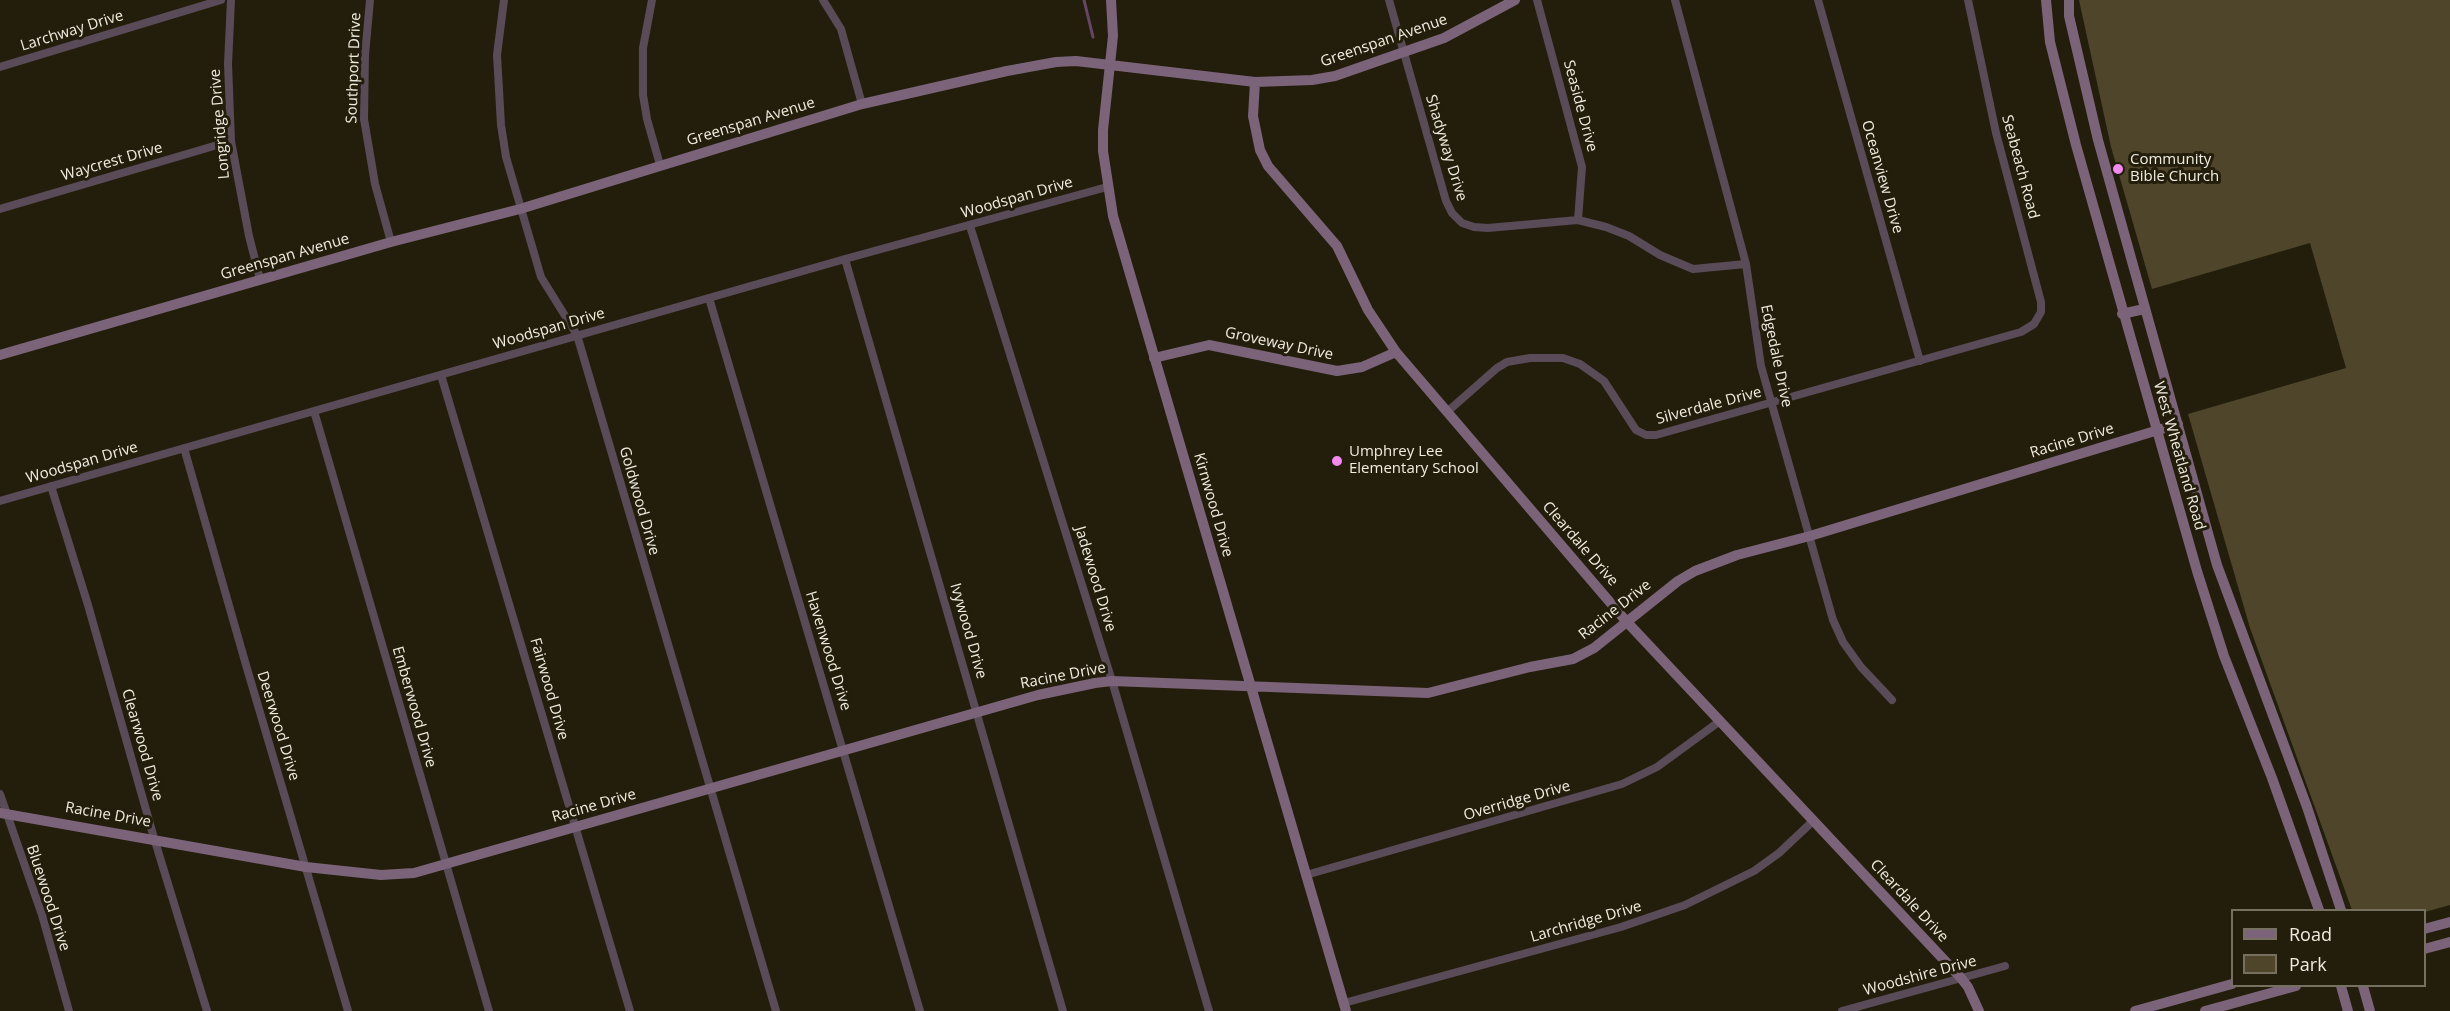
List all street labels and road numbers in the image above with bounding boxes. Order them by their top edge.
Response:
street label: Larchway Drive [18,7,126,55]
street label: Greenspan Avenue [1318,11,1450,71]
street label: Southport Drive [343,12,365,124]
street label: Seaside Drive [1559,58,1601,154]
street label: Longridge Drive [206,68,234,180]
street label: Shadyway Drive [1421,93,1471,203]
street label: Greenspan Avenue [685,94,817,150]
street label: Seabeach Road [1997,113,2043,221]
street label: Oceanview Drive [1857,118,1907,236]
street label: Waycrest Drive [59,139,165,185]
street label: Woodspan Drive [959,173,1075,223]
street label: Greenspan Avenue [219,230,351,284]
street label: Edgedale Drive [1756,303,1796,409]
street label: Woodspan Drive [491,304,607,354]
street label: Groveway Drive [1223,324,1335,364]
street label: West Wheatland Road [2149,379,2209,533]
street label: Silverdale Drive [1654,383,1764,429]
street label: Racine Drive [2028,420,2116,462]
street label: Woodspan Drive [24,438,140,488]
street label: Goldwood Drive [615,445,663,557]
street label: Kirnwood Drive [1189,451,1237,559]
street label: Cleardale Drive [1538,498,1622,590]
street label: Jadewood Drive [1070,524,1120,634]
street label: Racine Drive [1575,576,1655,644]
street label: Ivywood Drive [946,581,990,681]
street label: Havenwood Drive [801,589,855,713]
street label: Fairwood Drive [526,636,572,742]
street label: Emberwood Drive [388,644,440,770]
street label: Racine Drive [1019,659,1107,693]
street label: Deerwood Drive [253,669,303,783]
street label: Clearwood Drive [117,687,167,803]
street label: Overridge Drive [1462,777,1572,825]
street label: Racine Drive [550,785,638,827]
street label: Racine Drive [64,799,152,831]
street label: Bluewood Drive [22,843,74,953]
street label: Cleardale Drive [1866,856,1952,946]
street label: Larchridge Drive [1528,898,1644,946]
street label: Woodshire Drive [1861,952,1979,1000]

